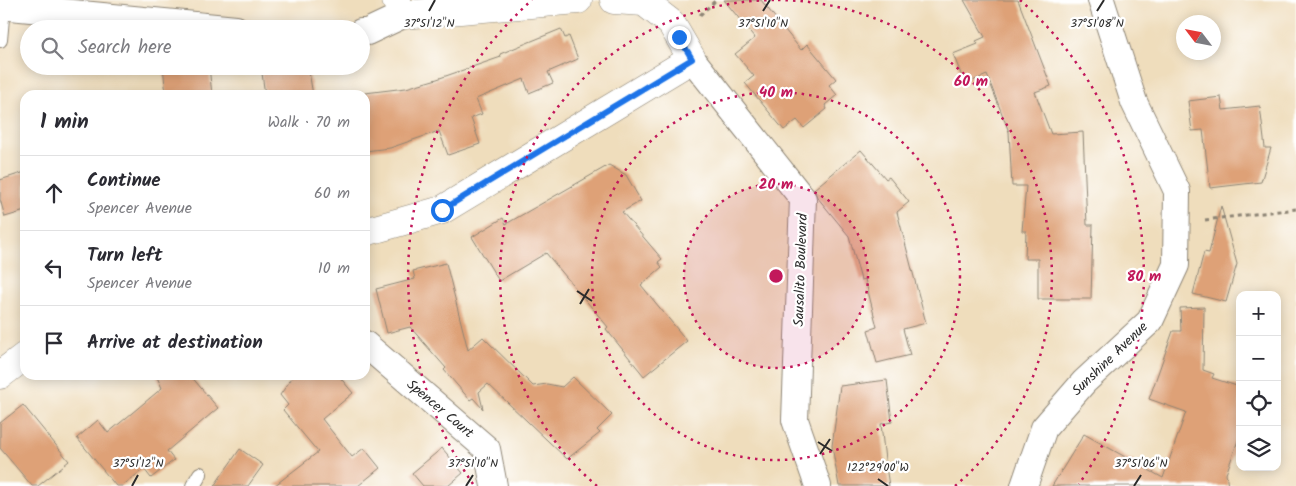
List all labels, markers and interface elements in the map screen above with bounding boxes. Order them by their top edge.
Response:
text: 37°51'12"N [403,14,455,33]
text: 37°51'10"N [738,14,788,33]
text: 37°51'08"N [1070,14,1124,33]
north arrow [1176,15,1221,60]
search box [20,20,370,75]
route end [668,26,691,49]
text: Search here [78,33,172,63]
icon: search [38,34,66,62]
text: 60 m [954,70,988,94]
text: 40 m [759,81,793,105]
text: 1 min [40,106,89,139]
text: Walk · 70 m [267,110,350,135]
text: Continue [87,166,160,196]
text: 20 m [759,173,793,197]
icon: ahead [40,179,68,207]
text: 60 m [314,181,350,206]
text: Spencer Avenue [87,196,192,221]
route start [431,199,454,222]
street label: Sausalito Boulevard [788,212,814,327]
text: Turn left [87,241,162,271]
icon: left [40,254,68,282]
text: 10 m [318,256,350,281]
text: 80 m [1127,265,1161,289]
centre of rings [767,267,785,285]
text: Spencer Avenue [87,271,192,296]
map controls [1236,291,1281,471]
button: + [1236,291,1281,336]
street label: Sunshine Avenue [1067,316,1154,401]
text: Arrive at destination [87,328,263,358]
icon: arrive [40,329,68,357]
button: − [1236,336,1281,381]
street label: Spencer Court [401,374,479,444]
button: locate [1236,381,1281,426]
button: layers [1236,426,1281,471]
text: 37°51'12"N [112,454,164,473]
text: 37°51'10"N [448,454,498,473]
text: 37°51'06"N [1114,454,1168,473]
text: 122°29'00"W [847,458,909,477]

